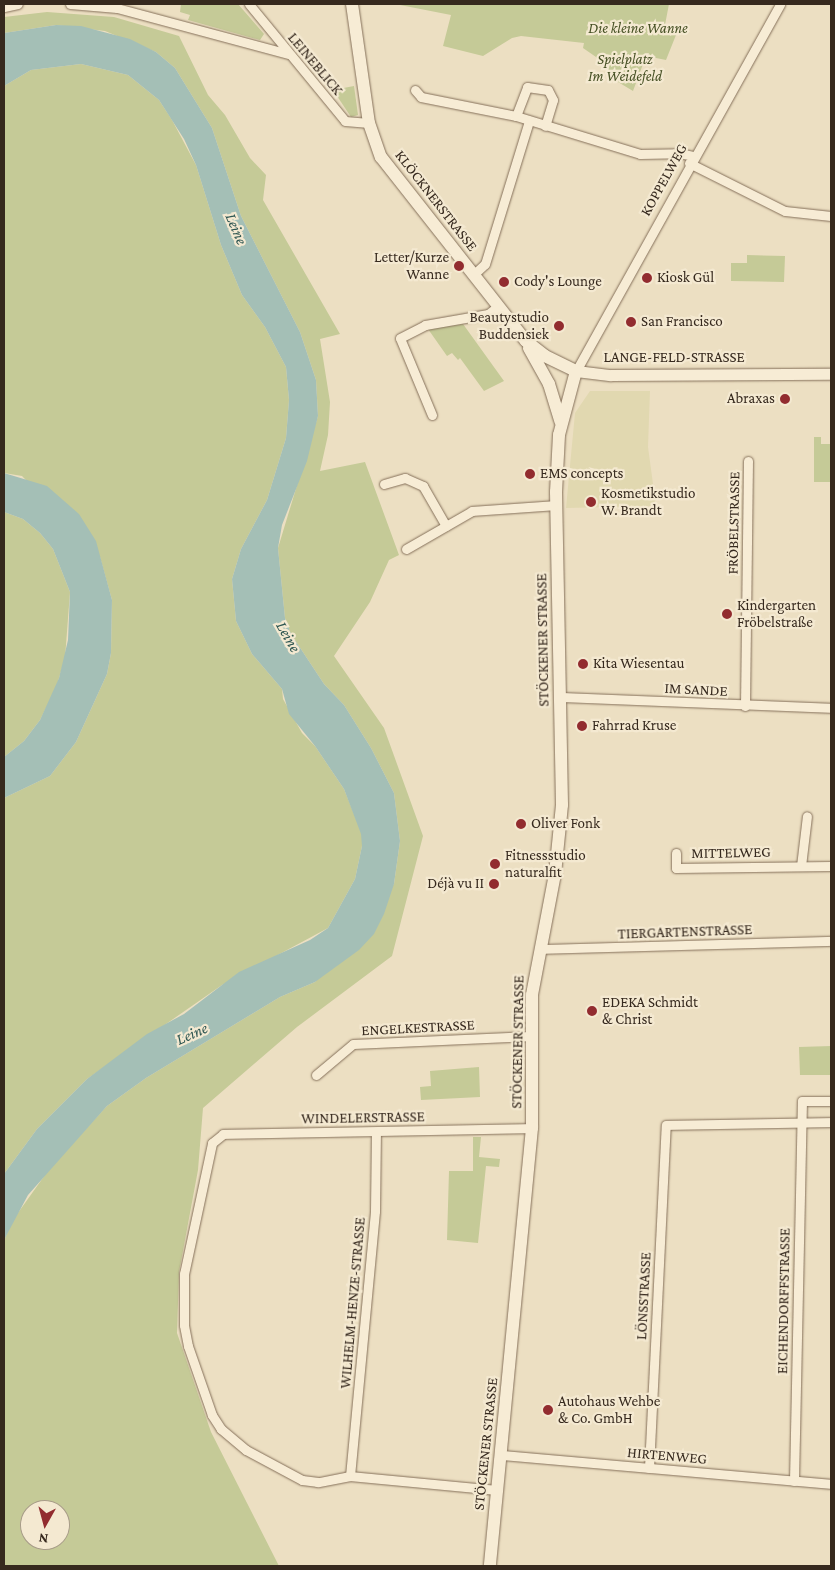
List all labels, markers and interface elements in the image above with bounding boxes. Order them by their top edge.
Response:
park label: Die kleine Wanne [588,20,688,38]
street label: LEINEBLICK [284,29,346,99]
park label: Spielplatz Im Weidefeld [588,50,662,85]
street label: KOPPELWEG [637,141,691,219]
street label: KLÖCKNERSTRASSE [391,147,481,255]
water label: Leine [221,210,251,248]
place label: Letter/Kurze Wanne [374,248,449,283]
marker: Letter/Kurze Wanne [453,260,465,272]
place label: Kiosk Gül [657,269,714,287]
marker: Kiosk Gül [641,272,653,284]
place label: Cody's Lounge [514,273,602,291]
marker: Cody's Lounge [498,276,510,288]
place label: Beautystudio Buddensiek [470,308,549,343]
place label: San Francisco [641,313,723,331]
marker: San Francisco [625,316,637,328]
marker: Beautystudio Buddensiek [553,320,565,332]
street label: LANGE-FELD-STRASSE [603,349,745,367]
place label: Abraxas [727,390,775,408]
marker: Abraxas [779,393,791,405]
place label: EMS concepts [540,465,623,483]
marker: EMS concepts [524,468,536,480]
street label: FRÖBELSTRASSE [724,471,744,575]
place label: Kosmetikstudio W. Brandt [601,484,695,519]
marker: Kosmetikstudio W. Brandt [585,496,597,508]
street label: STÖCKENER STRASSE [533,573,553,707]
place label: Kindergarten Fröbelstraße [737,596,816,631]
marker: Kindergarten Fröbelstraße [721,608,733,620]
water label: Leine [272,618,304,656]
place label: Kita Wiesentau [593,655,685,673]
marker: Kita Wiesentau [577,658,589,670]
street label: IM SANDE [664,679,728,701]
place label: Fahrrad Kruse [592,717,676,735]
marker: Fahrrad Kruse [576,720,588,732]
place label: Oliver Fonk [531,815,600,833]
marker: Oliver Fonk [515,818,527,830]
street label: MITTELWEG [691,843,771,863]
place label: Fitnessstudio naturalfit [505,846,586,881]
marker: Fitnessstudio naturalfit [489,858,501,870]
place label: Déjà vu II [427,875,484,893]
marker: Déjà vu II [488,878,500,890]
street label: TIERGARTENSTRASSE [617,921,753,943]
street label: STÖCKENER STRASSE [508,975,528,1109]
place label: EDEKA Schmidt & Christ [602,993,698,1028]
marker: EDEKA Schmidt & Christ [586,1005,598,1017]
street label: ENGELKESTRASSE [361,1016,475,1040]
water label: Leine [173,1019,211,1049]
street label: WINDELERSTRASSE [301,1108,425,1128]
street label: WILHELM-HENZE-STRASSE [337,1216,369,1390]
street label: EICHENDORFFSTRASSE [774,1228,794,1374]
street label: LÖNSSTRASSE [633,1252,655,1340]
street label: STÖCKENER STRASSE [470,1377,502,1511]
place label: Autohaus Wehbe & Co. GmbH [558,1392,660,1427]
marker: Autohaus Wehbe & Co. GmbH [542,1404,554,1416]
street label: HIRTENWEG [626,1444,708,1468]
north arrow [20,1500,70,1550]
text: N [38,1530,49,1547]

